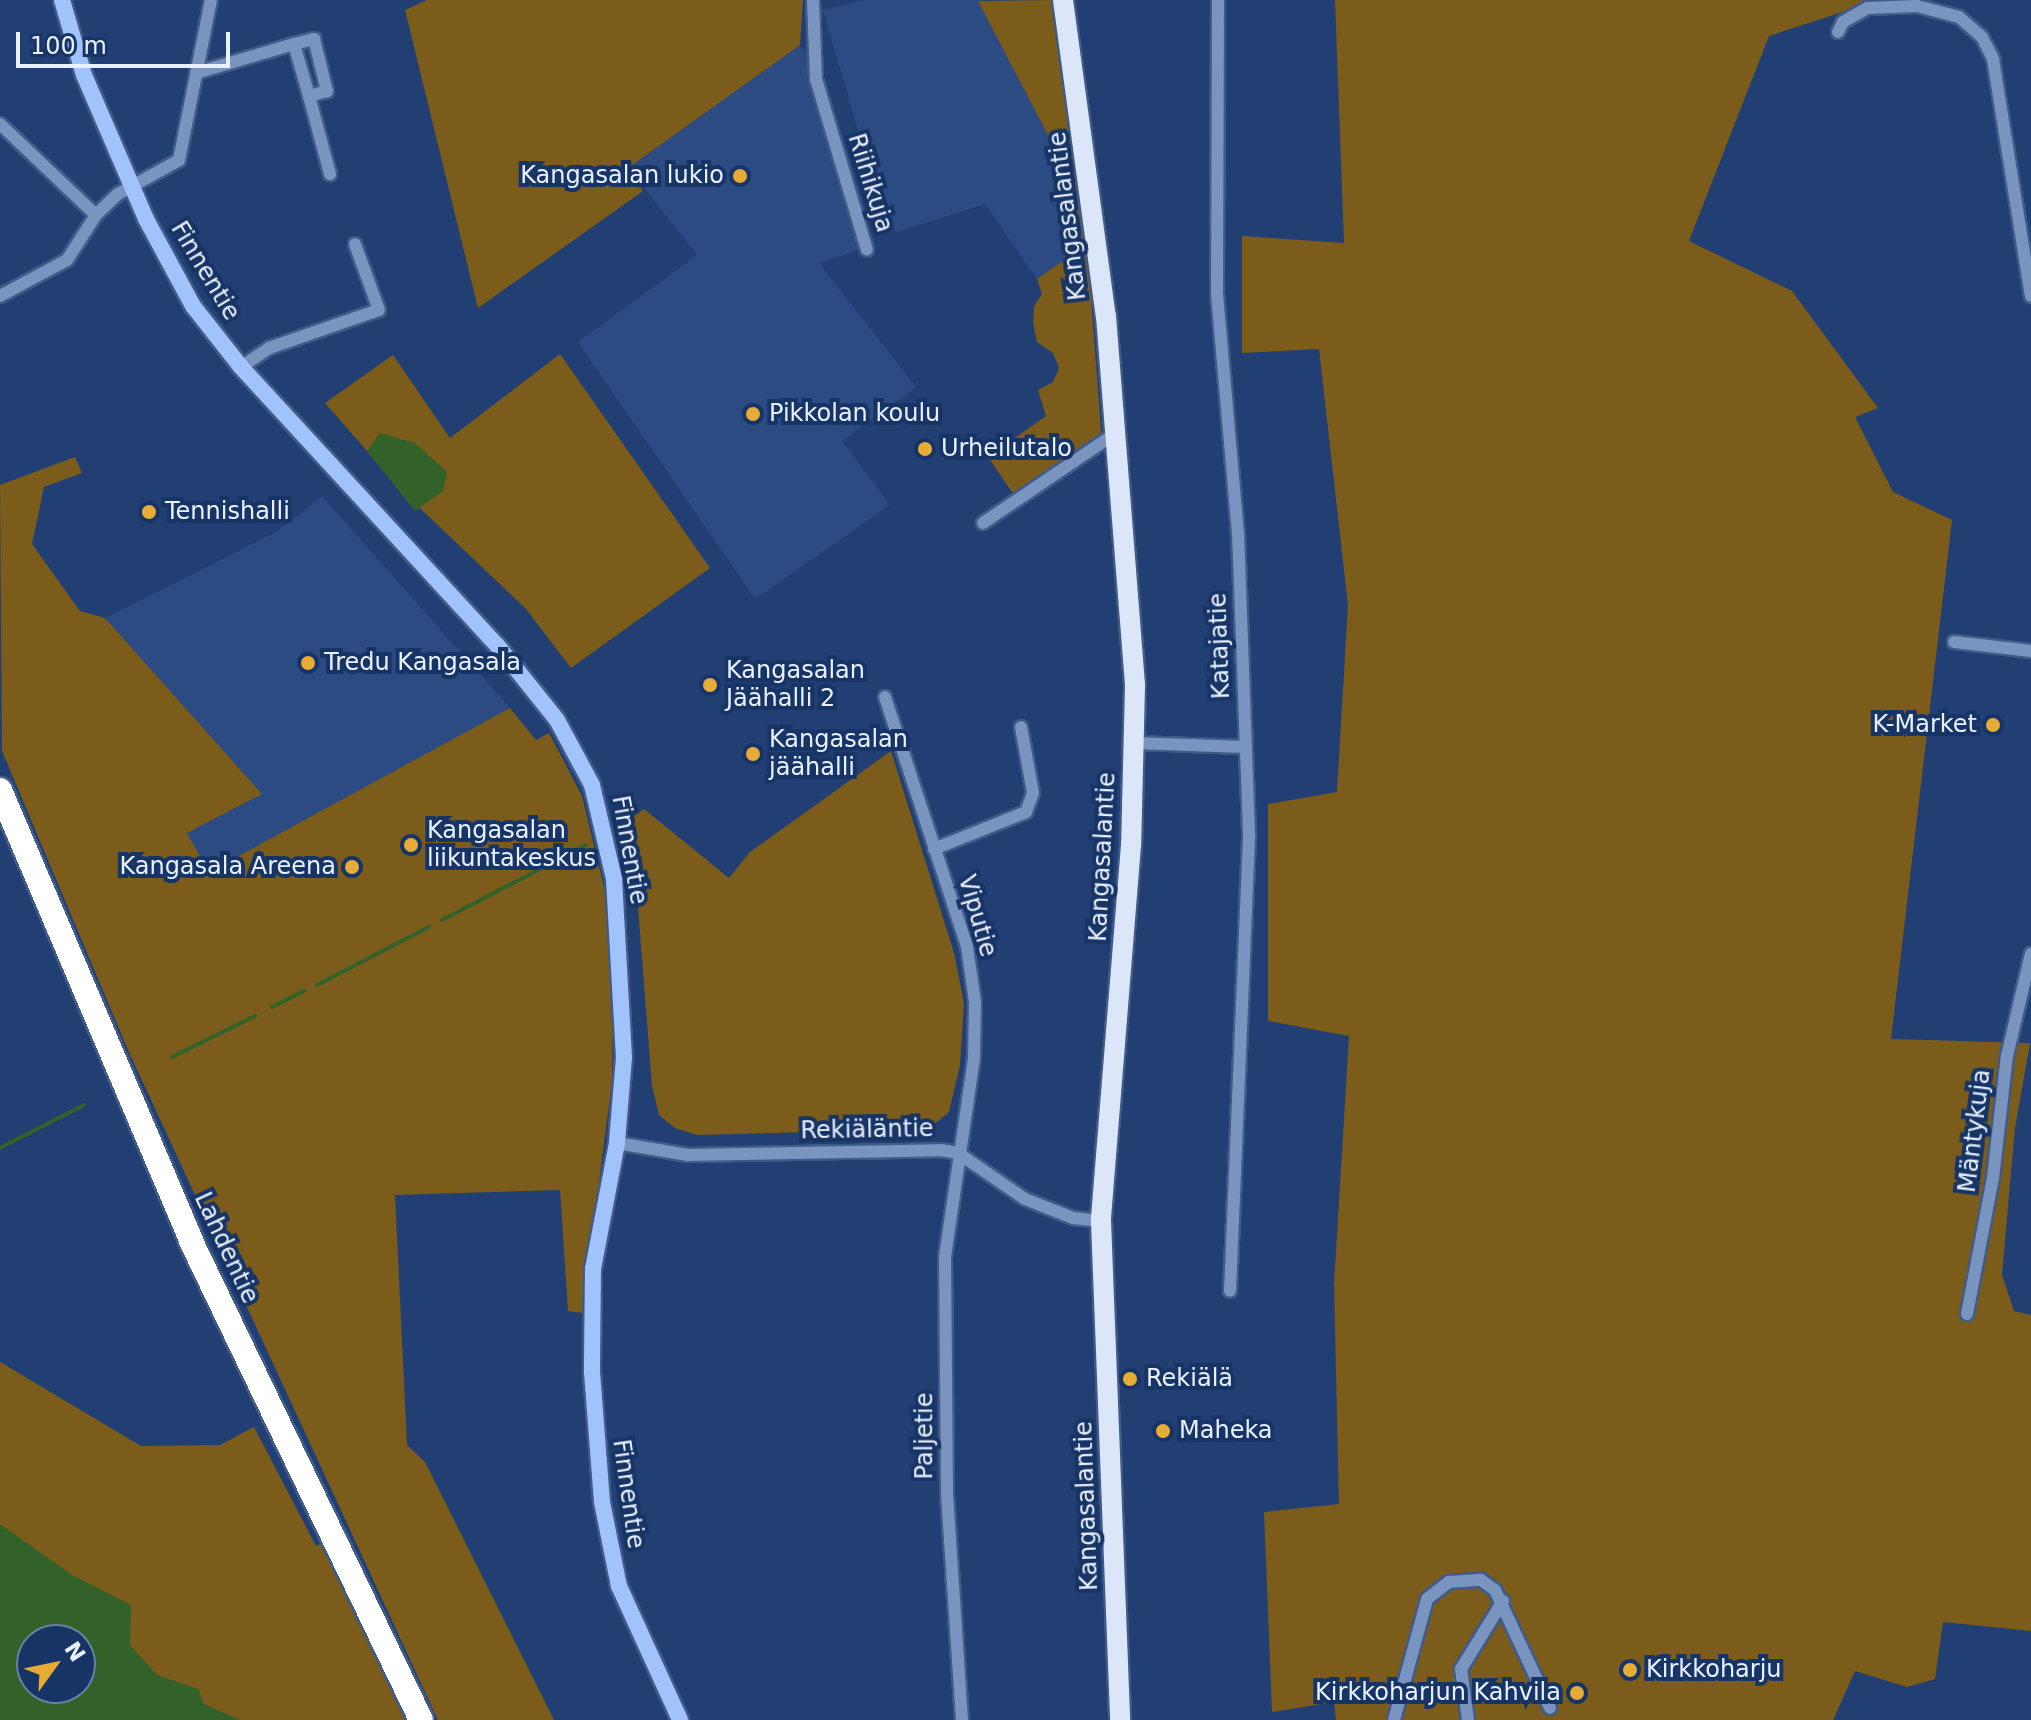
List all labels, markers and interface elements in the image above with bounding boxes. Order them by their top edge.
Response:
scale bar [20,16,234,66]
text: 100 m [30,32,107,60]
street label: Riihikuja [841,130,899,236]
street label: Kangasalantie [1043,130,1093,302]
place label: Kangasalan lukio [520,162,724,190]
marker: Kangasalan lukio [731,167,749,185]
street label: Finnentie [164,216,246,326]
place label: Pikkolan koulu [769,400,940,428]
marker: Pikkolan koulu [744,405,762,423]
place label: Urheilutalo [941,435,1072,463]
marker: Urheilutalo [916,440,934,458]
place label: Tennishalli [165,498,290,526]
marker: Tennishalli [140,503,158,521]
street label: Katajatie [1204,592,1236,700]
place label: Tredu Kangasala [324,649,521,677]
marker: Tredu Kangasala [299,654,317,672]
place label: Kangasalan Jäähalli 2 [726,657,865,713]
marker: Kangasalan Jäähalli 2 [701,676,719,694]
place label: K-Market [1873,711,1977,739]
marker: K-Market [1984,716,2002,734]
place label: Kangasalan jäähalli [769,726,908,782]
marker: Kangasalan jäähalli [744,745,762,763]
street label: Kangasalantie [1084,771,1122,943]
street label: Finnentie [605,793,653,907]
place label: Kangasalan liikuntakeskus [427,817,596,873]
marker: Kangasalan liikuntakeskus [402,836,420,854]
place label: Kangasala Areena [119,853,336,881]
marker: Kangasala Areena [343,858,361,876]
street label: Viputie [952,872,1002,960]
street label: Mäntykuja [1953,1068,1997,1194]
street label: Rekiäläntie [800,1114,934,1146]
street label: Lahdentie [188,1188,264,1308]
place label: Rekiälä [1146,1365,1233,1393]
marker: Rekiälä [1121,1370,1139,1388]
street label: Paljetie [911,1392,939,1480]
place label: Maheka [1179,1417,1273,1445]
street label: Kangasalantie [1070,1421,1104,1591]
marker: Maheka [1154,1422,1172,1440]
street label: Finnentie [606,1438,650,1550]
north arrow [16,1624,96,1704]
text: N [59,1637,90,1666]
place label: Kirkkoharju [1646,1656,1782,1684]
marker: Kirkkoharju [1621,1661,1639,1679]
place label: Kirkkoharjun Kahvila [1315,1679,1561,1707]
marker: Kirkkoharjun Kahvila [1568,1684,1586,1702]

